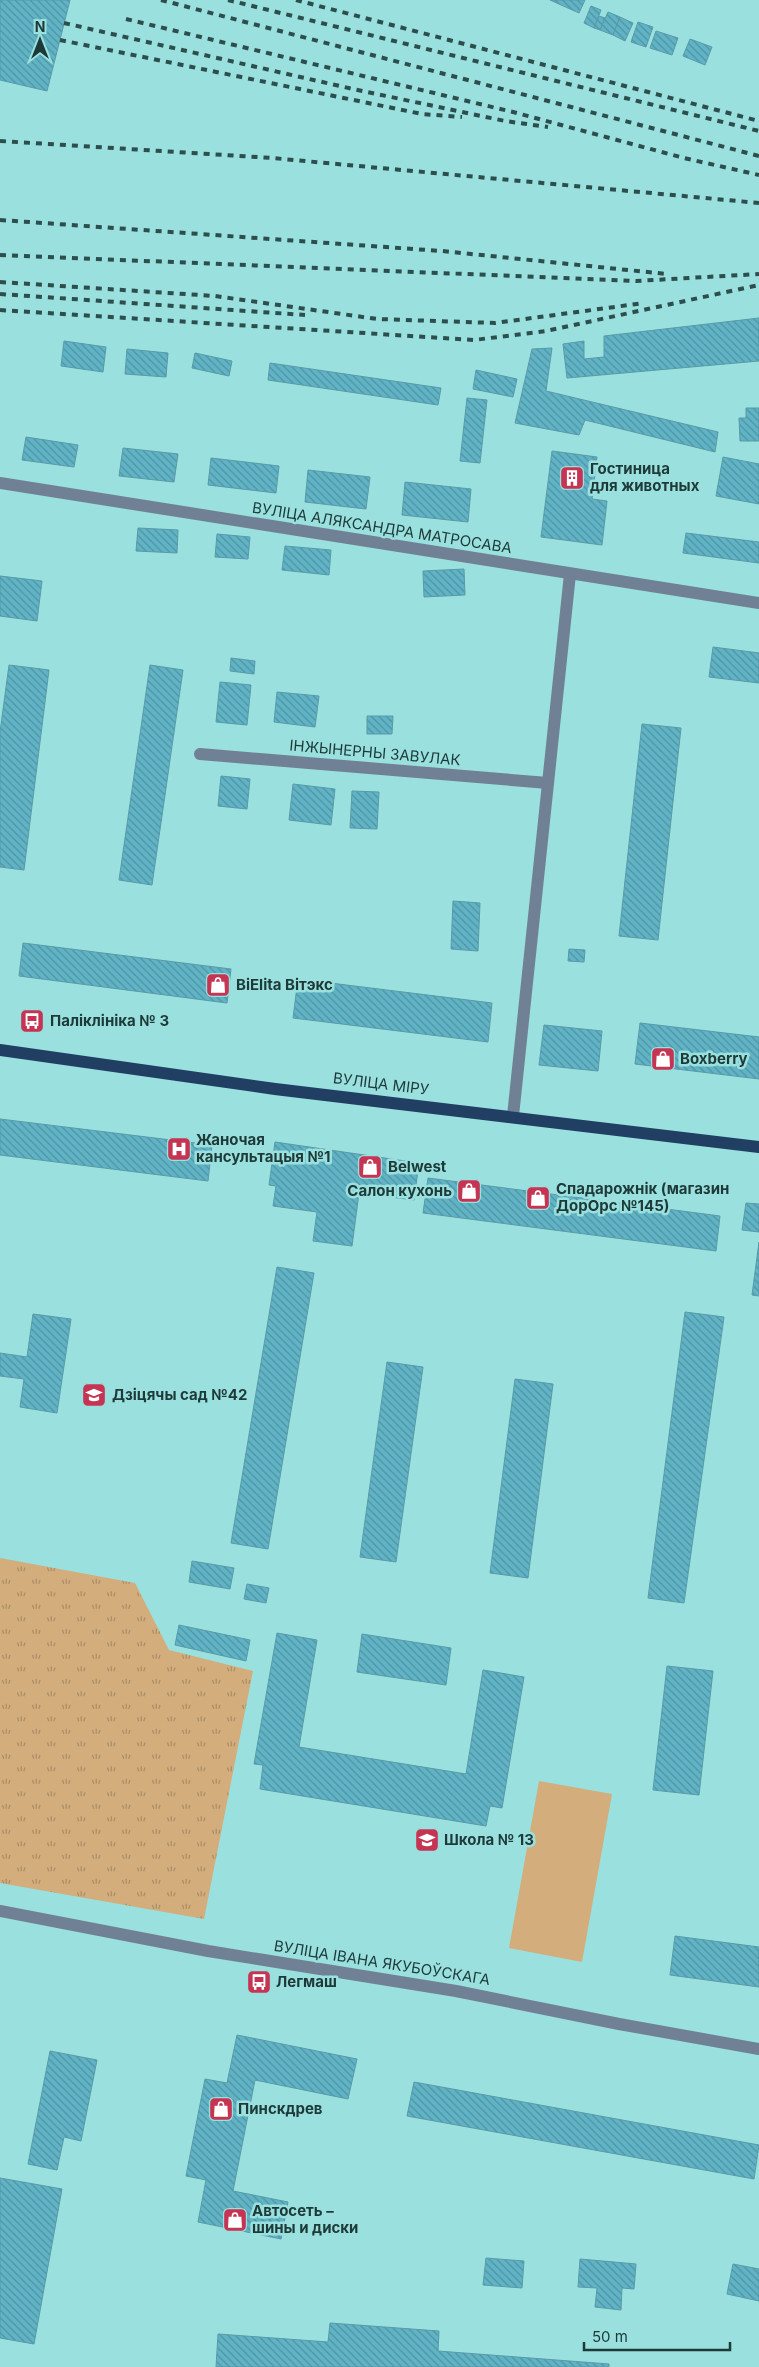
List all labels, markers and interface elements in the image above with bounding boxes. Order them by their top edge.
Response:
north arrow [15,15,65,65]
text: N [35,18,45,35]
place label: Гостиница для животных [590,459,700,495]
building icon: Гостиница для животных [559,465,585,491]
street label: ВУЛІЦА АЛЯКСАНДРА МАТРОСАВА [251,498,513,557]
street label: ІНЖЫНЕРНЫ ЗАВУЛАК [289,736,461,769]
shop icon: ВiElita Вітэкс [205,972,231,998]
place label: ВiElita Вітэкс [236,975,333,994]
bus stop icon: Паліклініка № 3 [19,1008,45,1034]
place label: Паліклініка № 3 [50,1011,169,1030]
shop icon: Boxberry [650,1046,676,1072]
place label: Boxberry [680,1049,748,1068]
street label: ВУЛІЦА МІРУ [332,1068,431,1099]
place label: Жаночая кансультацыя №1 [196,1130,331,1166]
hospital icon: Жаночая кансультацыя №1 [166,1136,192,1162]
shop icon: Belwest [357,1154,383,1180]
place label: Belwest [388,1157,447,1176]
shop icon: Салон кухонь [456,1178,482,1204]
place label: Спадарожнік (магазин ДорОрс №145) [556,1179,729,1215]
place label: Салон кухонь [347,1181,452,1200]
shop icon: Спадарожнік (магазин ДорОрс №145) [525,1185,551,1211]
school or university icon: Дзіцячы сад №42 [81,1382,107,1408]
place label: Дзіцячы сад №42 [112,1385,247,1404]
school or university icon: Школа № 13 [414,1827,440,1853]
place label: Школа № 13 [444,1830,534,1849]
street label: ВУЛІЦА ІВАНА ЯКУБОЎСКАГА [273,1936,492,1989]
bus stop icon: Легмаш [246,1969,272,1995]
place label: Легмаш [276,1972,337,1991]
shop icon: Пинскдрев [208,2096,234,2122]
place label: Пинскдрев [238,2099,323,2118]
place label: Автосеть – шины и диски [252,2201,358,2237]
shop icon: Автосеть – шины и диски [222,2207,248,2233]
scale bar [584,2320,730,2352]
text: 50 m [592,2327,628,2346]

